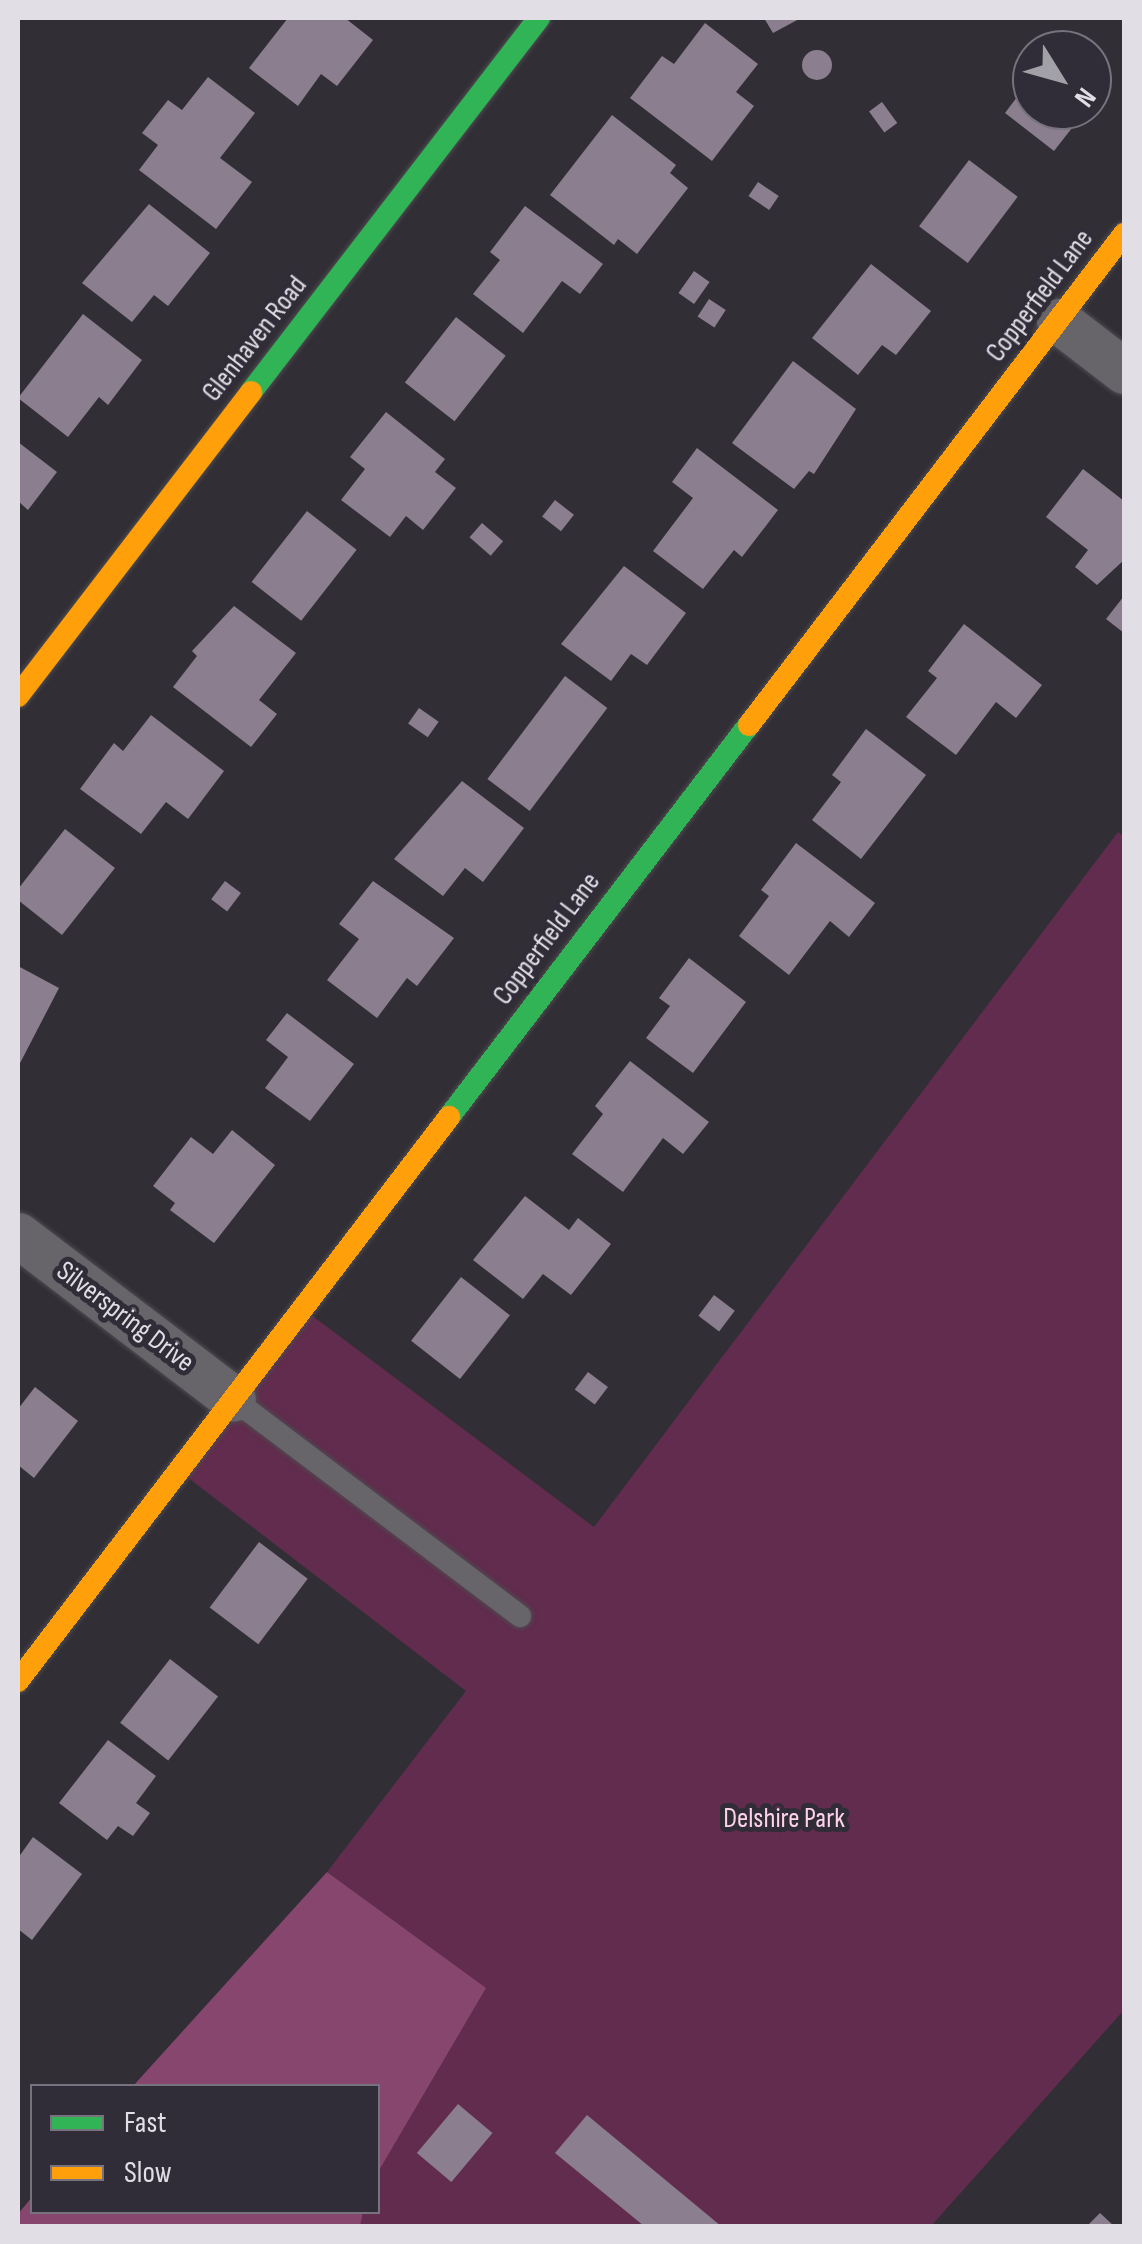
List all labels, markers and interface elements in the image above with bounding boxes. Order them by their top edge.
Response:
north arrow [1012,30,1112,130]
text: N [1067,81,1102,113]
street label: Copperfield Lane [979,223,1101,369]
street label: Glenhaven Road [196,270,314,408]
street label: Copperfield Lane [486,866,608,1012]
street label: Silverspring Drive [50,1254,200,1380]
park label: Delshire Park [723,1802,845,1836]
legend [30,2084,380,2214]
text: Fast [124,2105,166,2141]
text: Slow [124,2155,172,2191]

